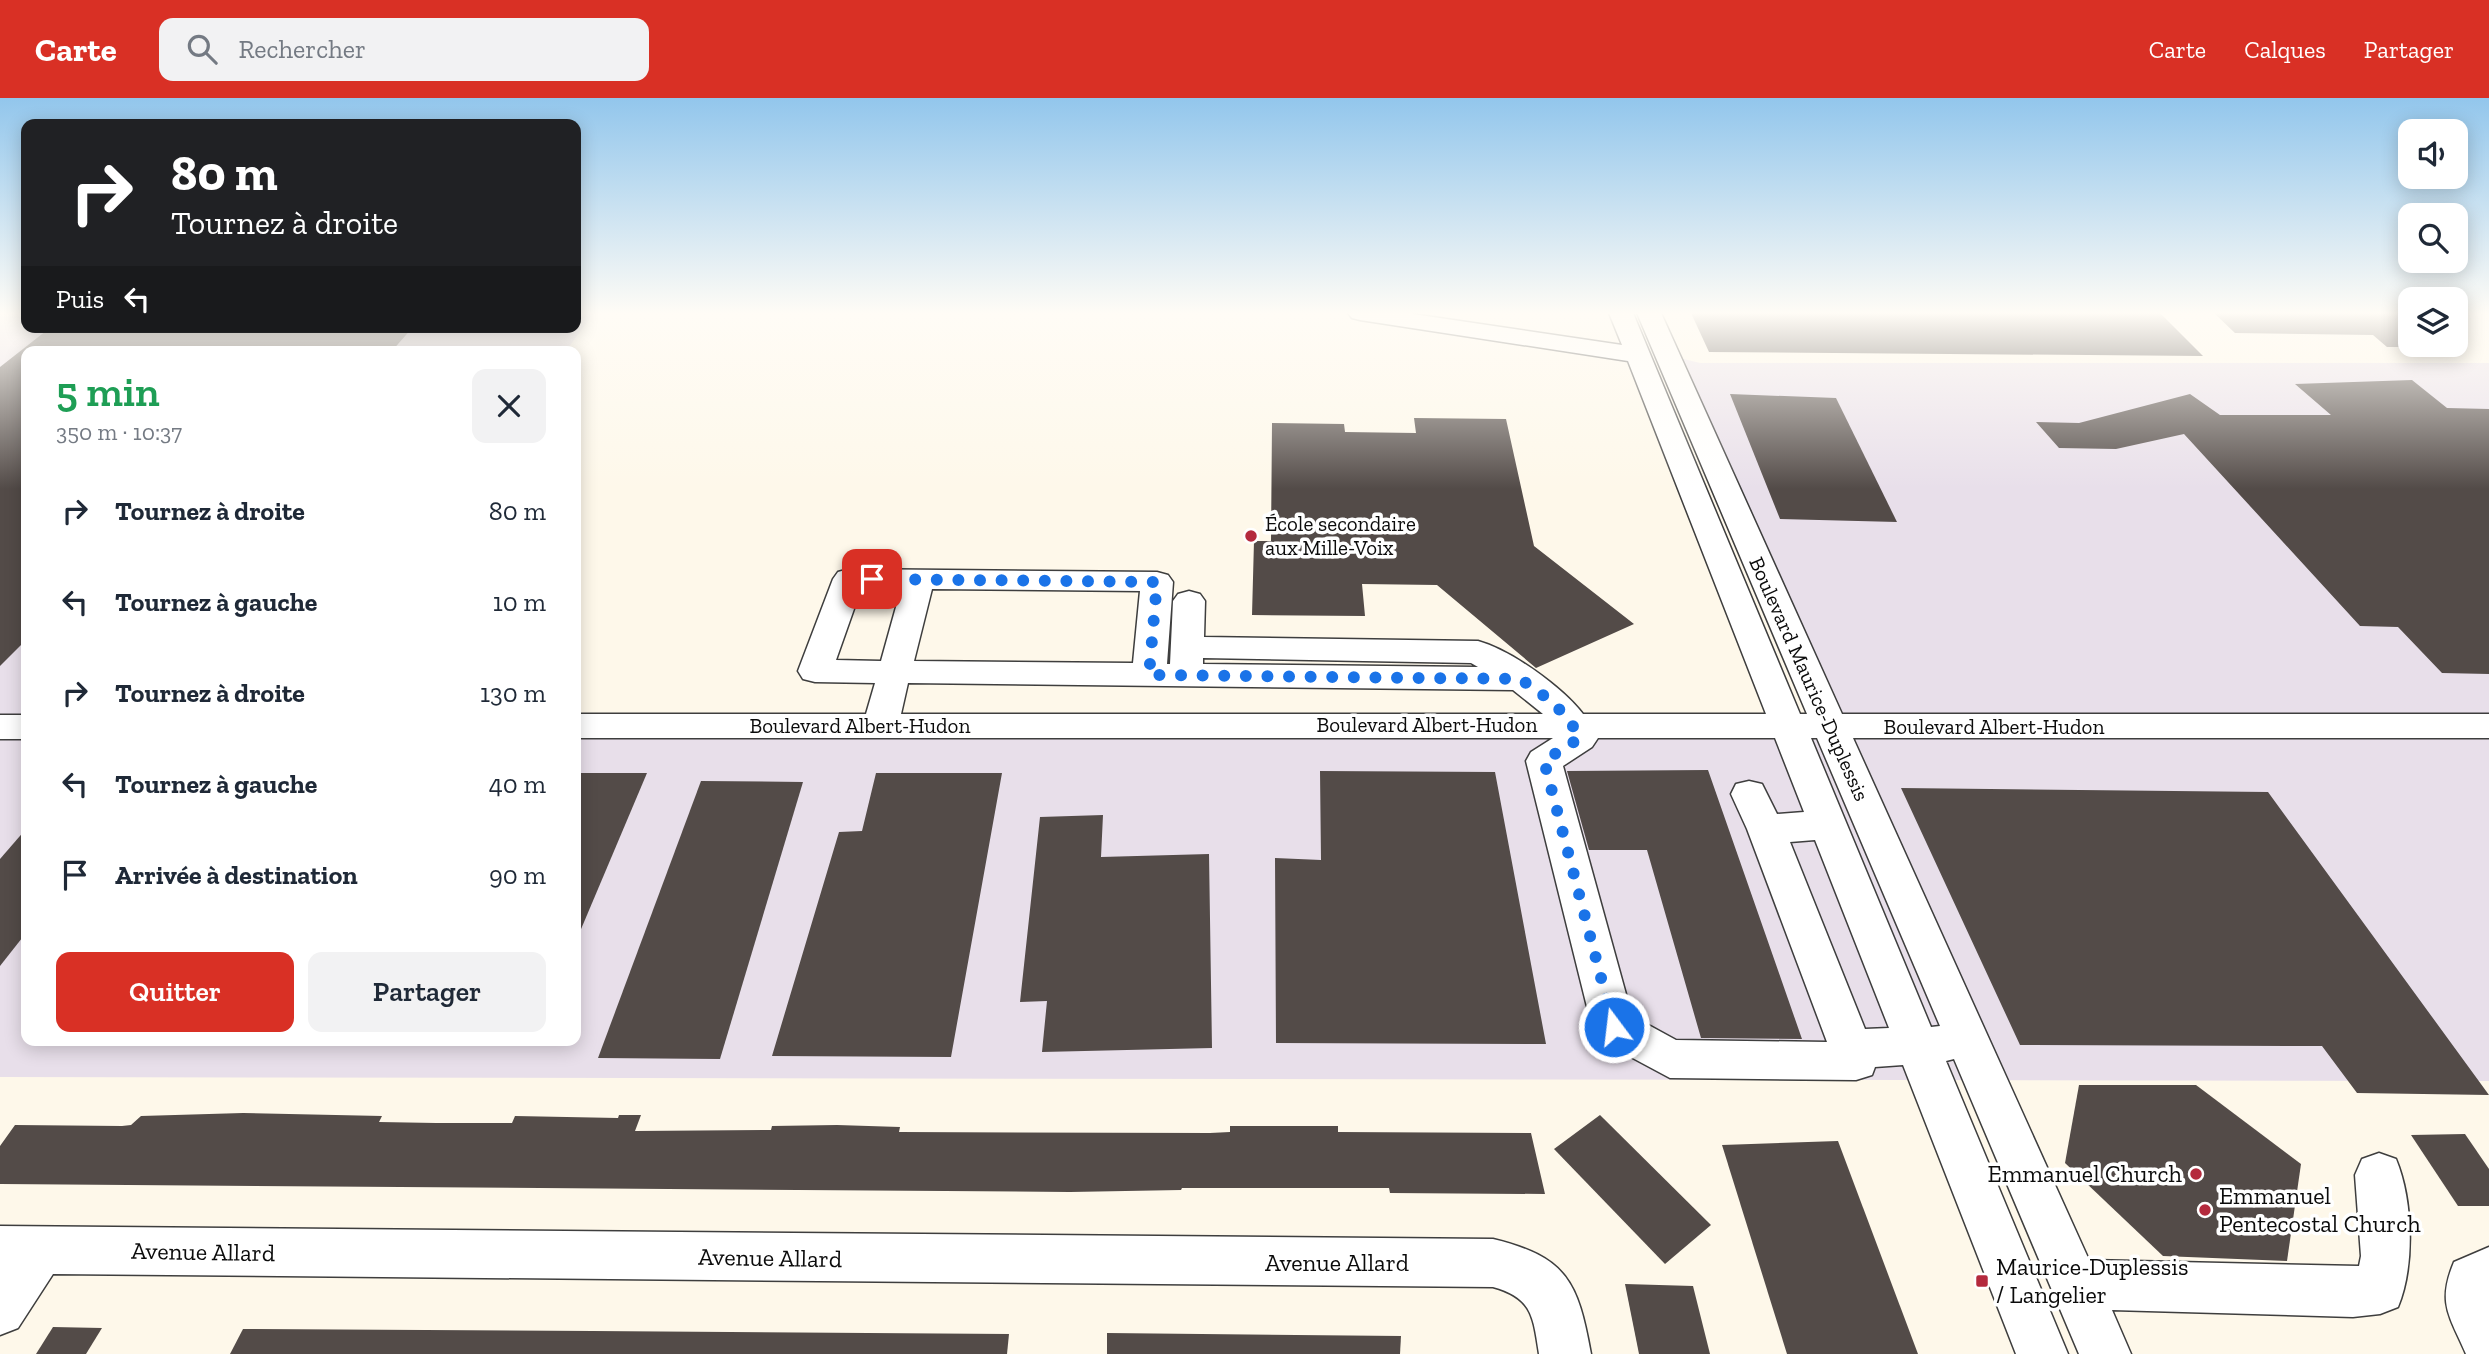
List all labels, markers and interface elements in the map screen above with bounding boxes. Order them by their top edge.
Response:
search box [159,18,649,81]
text: Carte [35,30,117,69]
icon: search [183,30,221,68]
text: Rechercher [239,33,366,65]
text: Carte [2149,35,2206,64]
text: Calques [2244,35,2326,64]
text: Partager [2364,35,2454,64]
map controls [2398,119,2468,357]
button: sound [2398,119,2468,189]
text: 80 m [171,144,278,203]
icon: right [56,147,147,238]
button: search [2398,203,2468,273]
text: Tournez à droite [171,204,398,242]
icon: left [118,280,156,318]
text: Puis [56,283,104,315]
button: layers [2398,287,2468,357]
text: 5 min [56,366,160,417]
button: close [472,369,546,443]
text: 350 m · 10:37 [56,418,182,446]
icon: right [56,492,94,530]
text: Tournez à droite [115,495,305,527]
text: 80 m [489,495,546,527]
place label: École secondaire aux Mille-Voix [1265,511,1416,560]
marker: École secondaire aux Mille-Voix [1243,528,1259,544]
pin [842,549,902,609]
street label: Boulevard Maurice-Duplessis [1744,553,1875,805]
icon: arrive [853,560,891,598]
icon: left [56,583,94,621]
text: Tournez à gauche [115,586,317,618]
text: 10 m [493,586,546,618]
icon: right [56,674,94,712]
text: Tournez à droite [115,677,305,709]
text: 130 m [480,677,546,709]
street label: Boulevard Albert-Hudon [1317,712,1537,737]
street label: Boulevard Albert-Hudon [750,713,970,738]
street label: Boulevard Albert-Hudon [1884,714,2104,739]
icon: left [56,765,94,803]
text: Tournez à gauche [115,768,317,800]
text: 40 m [489,768,546,800]
icon: arrive [56,856,94,894]
text: Arrivée à destination [115,859,358,891]
text: 90 m [489,859,546,891]
button: Quitter [56,952,294,1032]
button: Partager [308,952,546,1032]
position arrow [1577,990,1651,1064]
place label: Emmanuel Church [1988,1159,2183,1188]
marker: Emmanuel Church [2188,1166,2204,1182]
place label: Emmanuel Pentecostal Church [2219,1181,2421,1238]
marker: Emmanuel Pentecostal Church [2197,1202,2213,1218]
street label: Avenue Allard [131,1236,275,1267]
street label: Avenue Allard [698,1242,842,1273]
street label: Avenue Allard [1265,1248,1409,1277]
place label: Maurice-Duplessis / Langelier [1996,1252,2188,1309]
marker: Maurice-Duplessis / Langelier [1974,1273,1990,1289]

